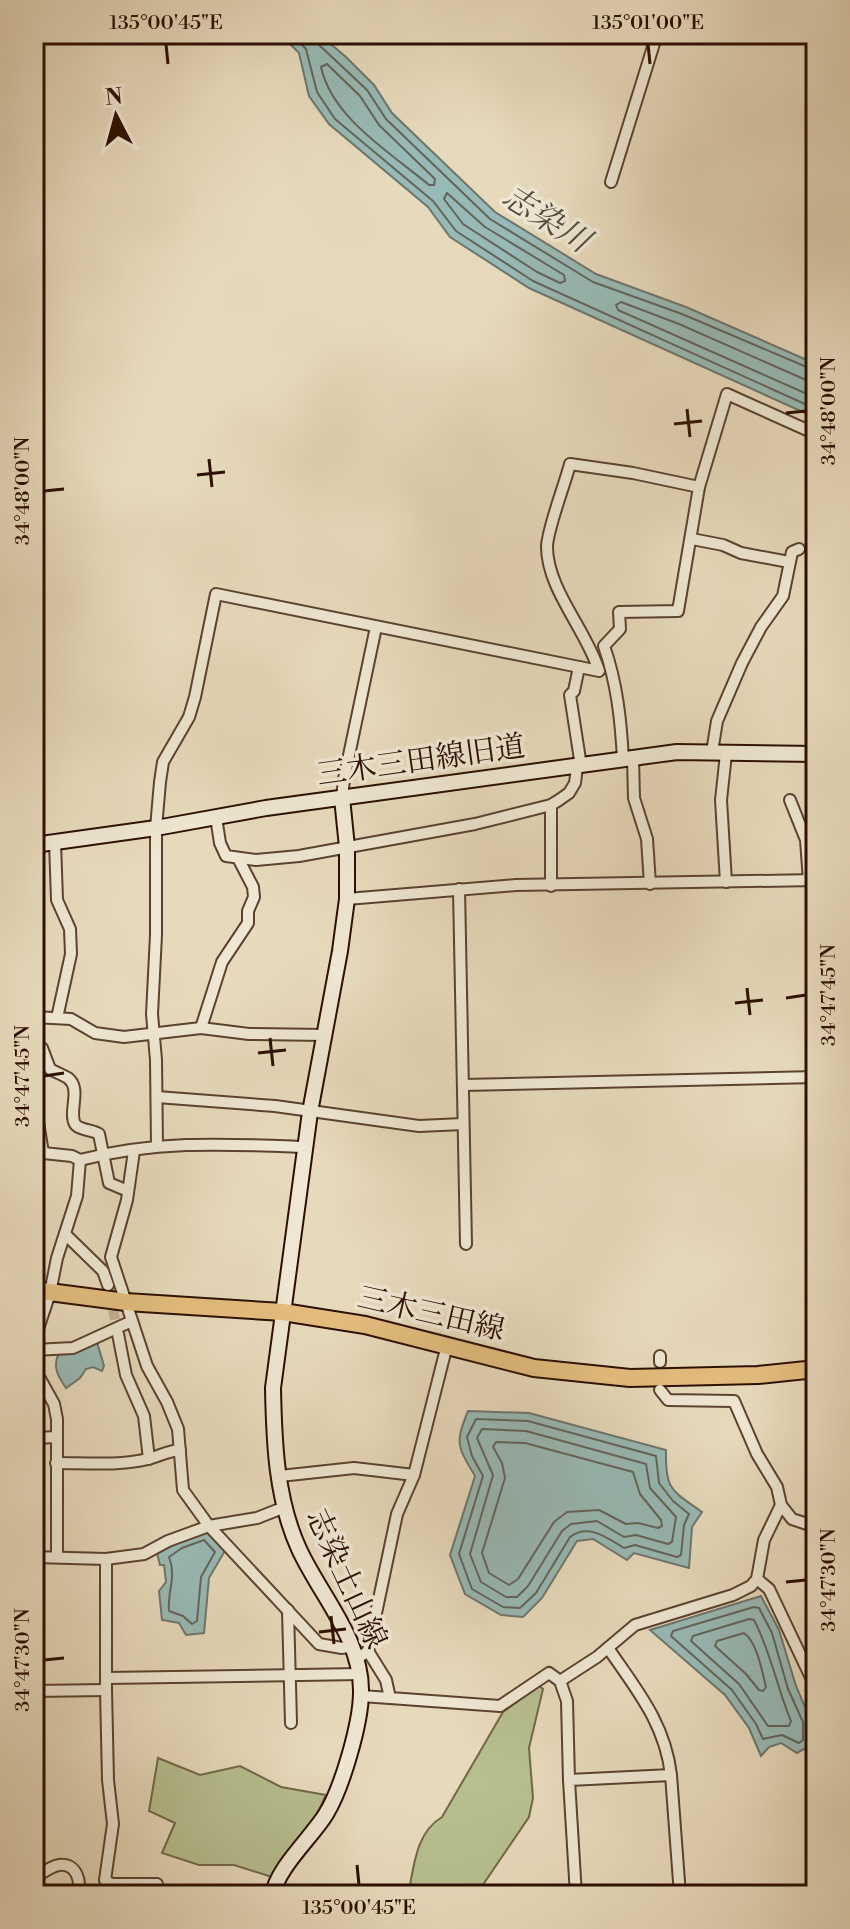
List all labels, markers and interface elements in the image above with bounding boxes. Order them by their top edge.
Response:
text: 135°00'45"E [109,11,223,36]
text: 135°01'00"E [592,11,704,36]
north arrow [76,76,156,156]
text: N [104,83,125,112]
water label: 志染川 [495,177,600,263]
text: 34°48'00"N [817,357,842,465]
text: 34°48'00"N [11,437,36,545]
street label: 三木三田線旧道 [314,728,528,794]
text: 34°47'45"N [817,944,842,1046]
text: 34°47'45"N [11,1025,36,1127]
street label: 三木三田線 [354,1279,508,1349]
street label: 志染土山線 [297,1503,395,1655]
text: 34°47'30"N [817,1528,842,1632]
text: 34°47'30"N [11,1608,36,1712]
text: 135°00'45"E [302,1896,416,1921]

